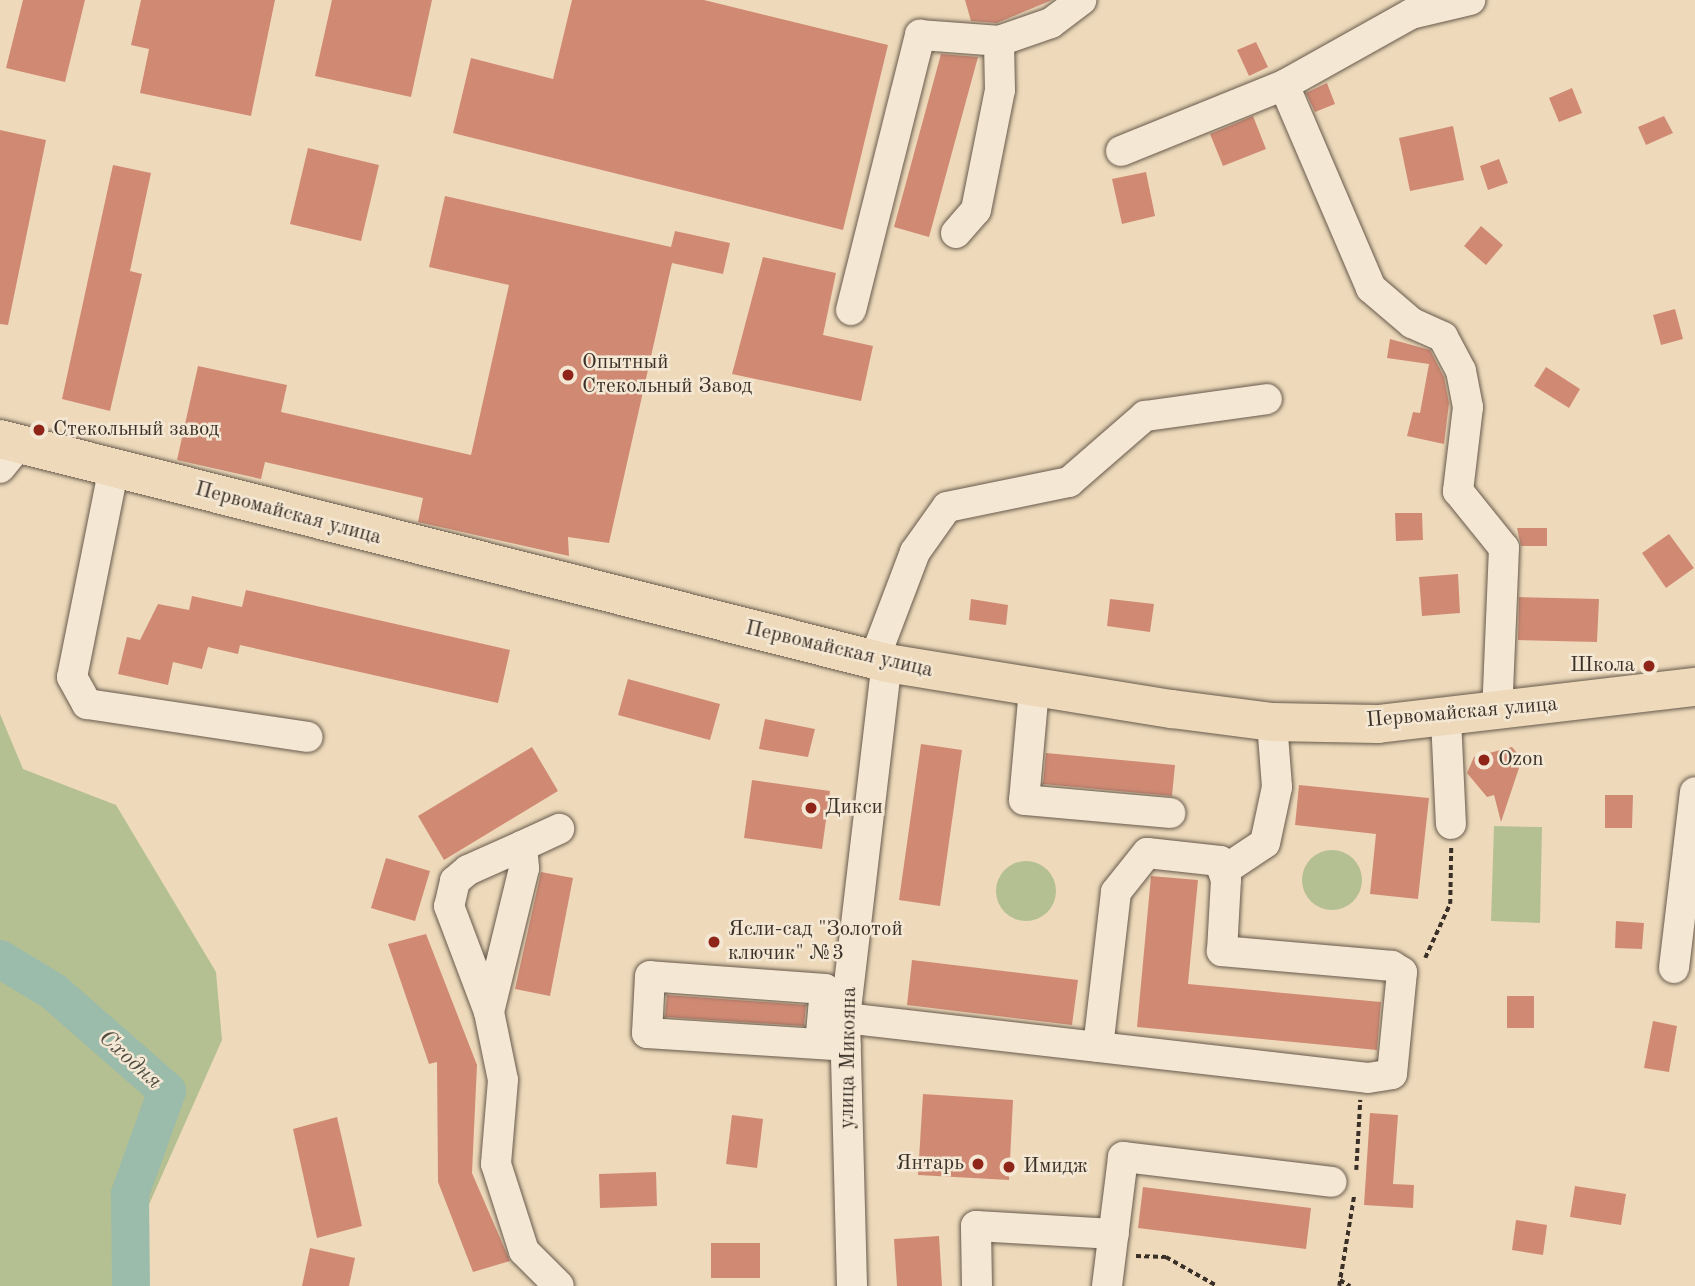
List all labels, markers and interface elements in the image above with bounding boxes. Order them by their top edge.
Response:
place label: Опытный Стекольный Завод [582,350,752,400]
marker: Опытный Стекольный Завод [560,367,576,383]
place label: Стекольный завод [53,417,219,443]
marker: Стекольный завод [31,422,47,438]
street label: Первомайская улица [192,477,384,551]
street label: Первомайская улица [743,616,935,684]
place label: Школа [1570,653,1635,679]
marker: Школа [1641,658,1657,674]
street label: Первомайская улица [1365,692,1559,734]
place label: Ozon [1498,747,1544,773]
marker: Ozon [1476,752,1492,768]
place label: Дикси [825,795,883,821]
marker: Дикси [803,800,819,816]
place label: Ясли-сад "Золотой ключик" №3 [728,917,903,967]
marker: Ясли-сад "Золотой ключик" №3 [706,934,722,950]
street label: улица Микояна [835,987,863,1129]
water label: Сходня [93,1024,167,1096]
place label: Янтарь [896,1151,964,1177]
place label: Имидж [1023,1154,1088,1180]
marker: Янтарь [970,1156,986,1172]
marker: Имидж [1001,1159,1017,1175]

